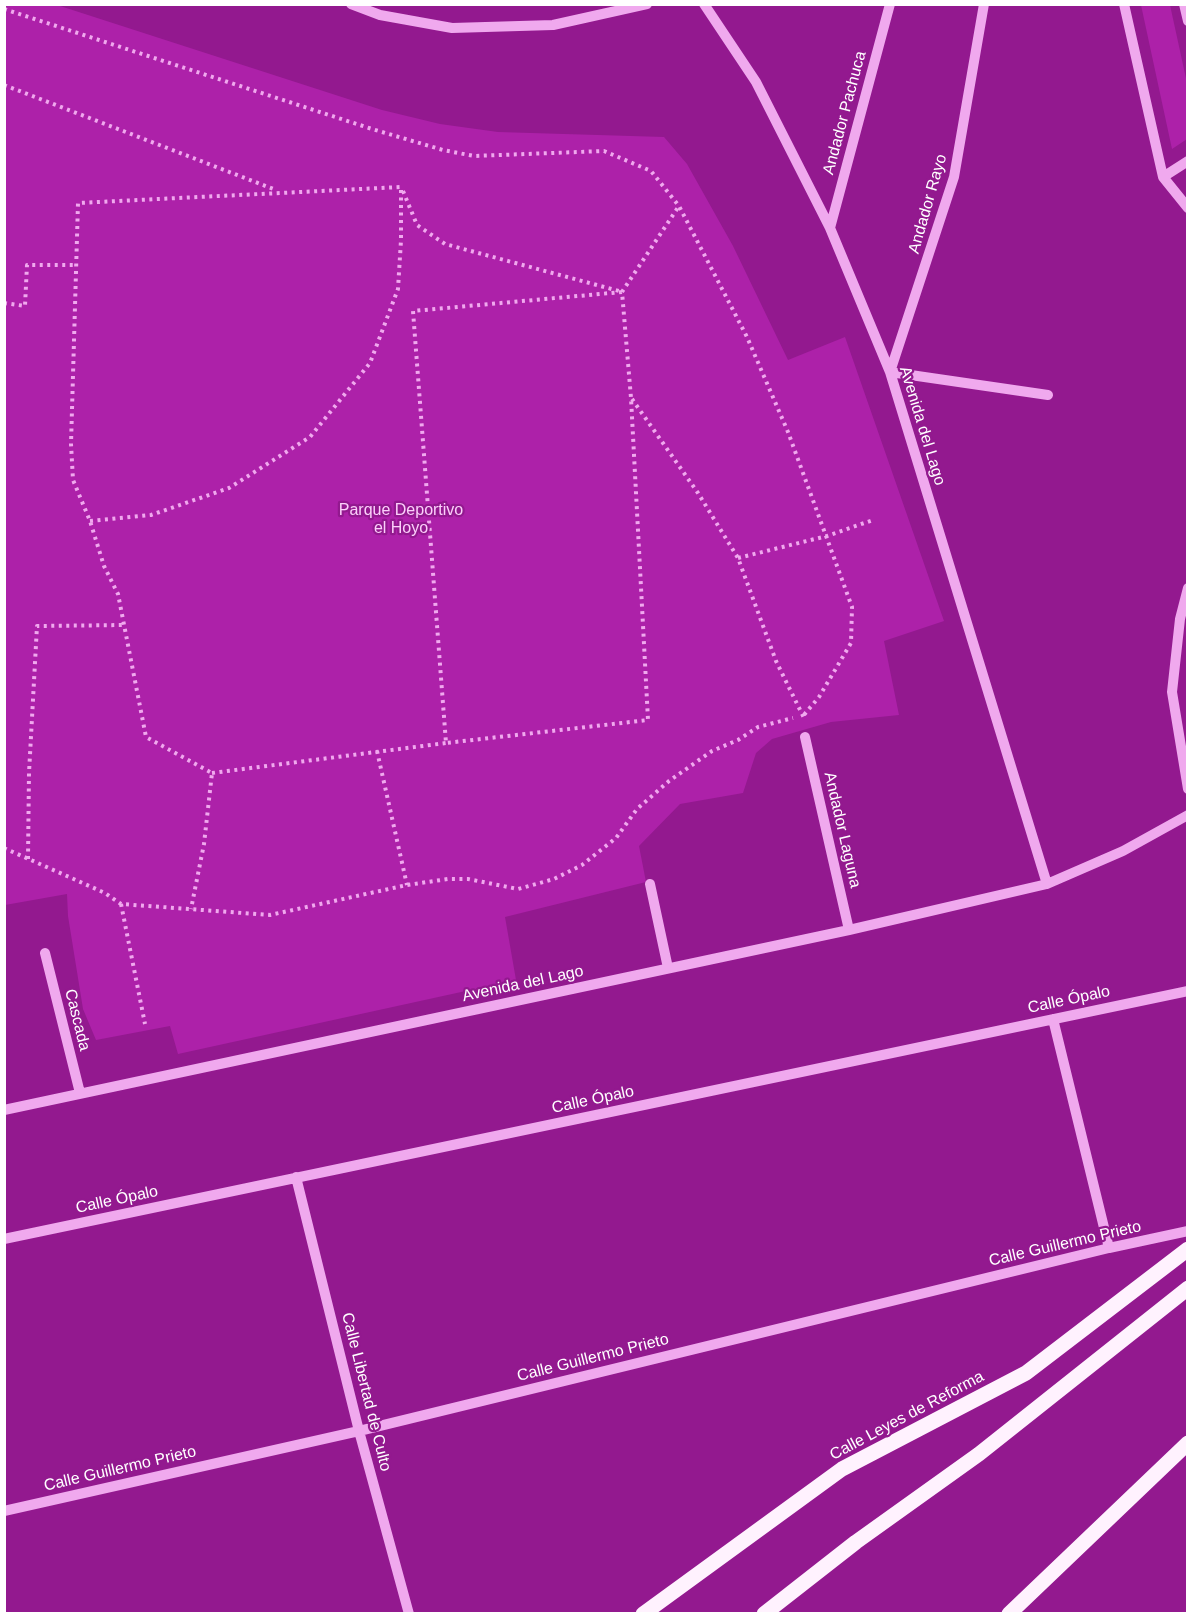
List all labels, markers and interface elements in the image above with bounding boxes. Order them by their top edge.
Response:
street label: Andador Pachuca [819,49,871,177]
street label: Andador Rayo [905,152,951,256]
street label: Avenida del Lago [895,364,949,488]
park label: Parque Deportivo el Hoyo [339,501,463,539]
street label: Andador Laguna [819,770,865,890]
street label: Avenida del Lago [461,962,585,1006]
street label: Calle Ópalo [1026,982,1112,1018]
street label: Cascada [60,987,94,1053]
street label: Calle Ópalo [550,1082,636,1118]
street label: Calle Ópalo [74,1182,160,1218]
street label: Calle Guillermo Prieto [987,1217,1143,1271]
street label: Calle Libertad de Culto [337,1311,395,1473]
street label: Calle Guillermo Prieto [515,1330,671,1386]
street label: Calle Leyes de Reforma [827,1367,987,1465]
street label: Calle Guillermo Prieto [42,1442,198,1496]

